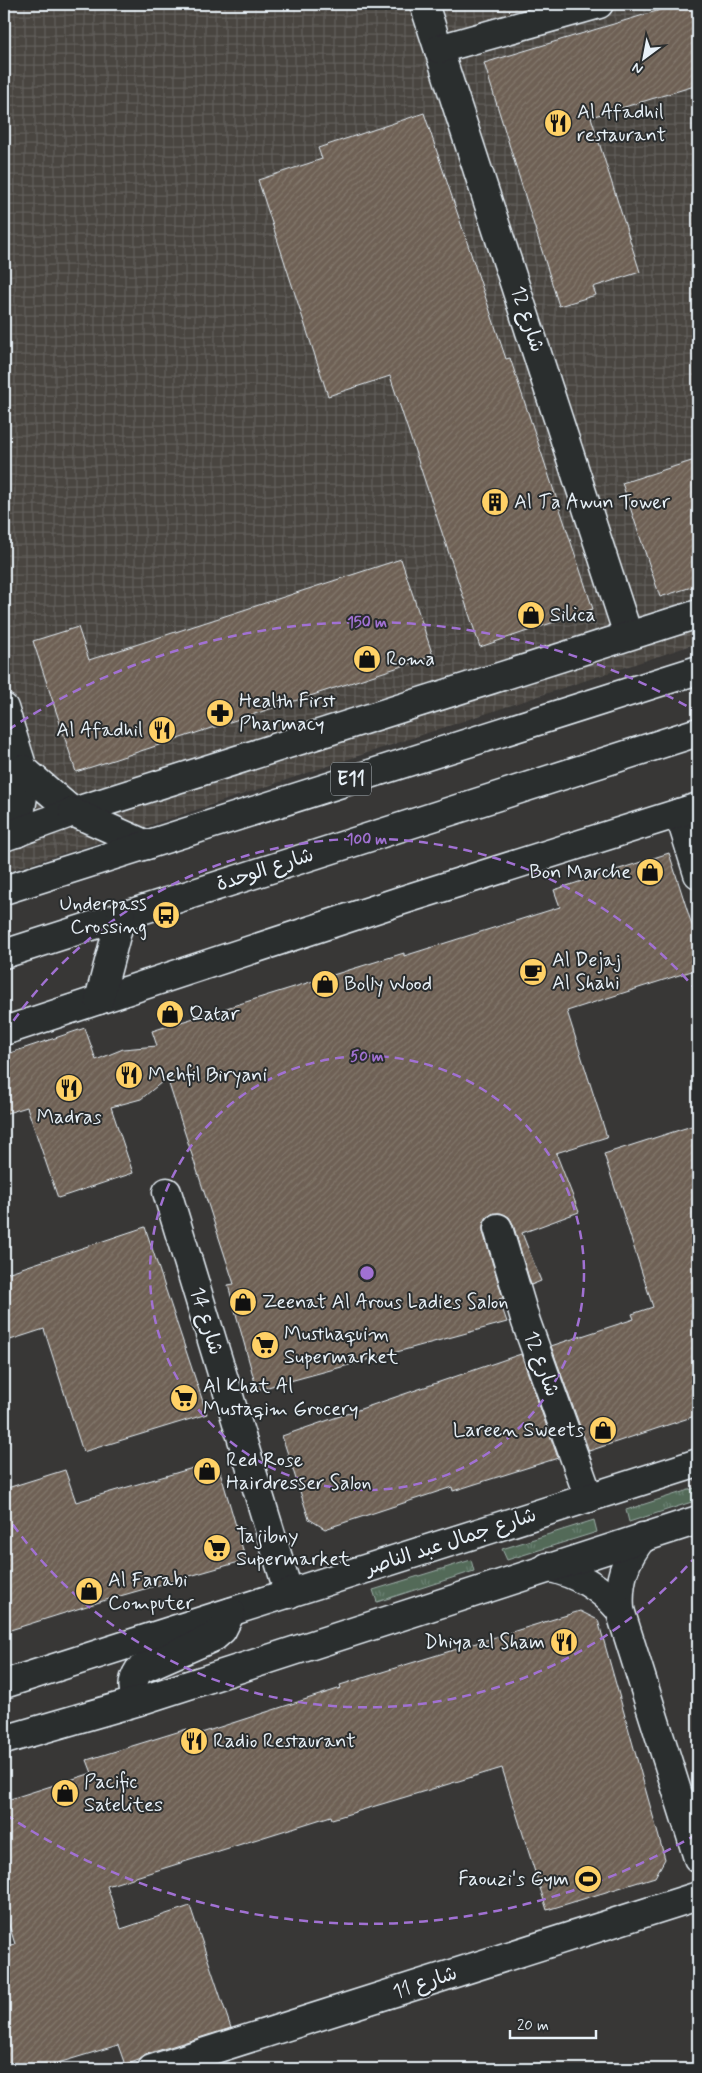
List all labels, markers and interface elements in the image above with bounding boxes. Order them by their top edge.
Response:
north arrow [620,32,670,82]
text: N [629,58,646,78]
place label: Al Afadhil restaurant [577,99,666,149]
restaurant icon: Al Afadhil restaurant [543,108,573,138]
street label: شارع 12 [504,282,550,356]
building icon: Al Ta Awun Tower [480,487,510,517]
place label: Al Ta Awun Tower [514,489,671,516]
shop icon: Silica [516,600,546,630]
place label: Silica [550,602,596,629]
text: 150 m [347,613,387,633]
shop icon: Roma [352,644,382,674]
place label: Roma [386,646,435,673]
place label: Health First Pharmacy [239,688,336,738]
pharmacy icon: Health First Pharmacy [205,698,235,728]
restaurant icon: Al Afadhil [147,715,177,745]
place label: Al Afadhil [56,717,143,744]
road number: E11 [331,762,371,796]
text: 100 m [347,830,387,850]
street label: شارع الوحدة [213,842,317,898]
shop icon: Bon Marche [635,857,665,887]
place label: Bon Marche [529,859,631,886]
place label: Underpass Crossing [59,891,147,941]
bus stop icon: Underpass Crossing [151,900,181,930]
place label: Al Dejaj Al Shahi [552,947,621,997]
cafe icon: Al Dejaj Al Shahi [518,957,548,987]
shop icon: Bolly Wood [310,969,340,999]
place label: Bolly Wood [344,971,432,998]
shop icon: Qatar [155,999,185,1029]
place label: Qatar [189,1001,240,1028]
text: 50 m [350,1047,384,1067]
restaurant icon: Mehfil Biryani [114,1060,144,1090]
place label: Mehfil Biryani [148,1062,267,1089]
restaurant icon: Madras [54,1073,84,1103]
place label: Madras [36,1104,102,1131]
centre of rings [358,1264,376,1282]
street label: شارع 14 [183,1284,229,1358]
shop icon: Zeenat Al Arous Ladies Salon [228,1287,258,1317]
place label: Zeenat Al Arous Ladies Salon [262,1289,509,1316]
place label: Musthaquim Supermarket [284,1321,398,1371]
street label: شارع 12 [517,1327,565,1401]
supermarket icon: Musthaquim Supermarket [250,1330,280,1360]
place label: Al Khat Al Mustaqim Grocery [203,1373,359,1423]
supermarket icon: Al Khat Al Mustaqim Grocery [169,1383,199,1413]
shop icon: Lareen Sweets [588,1415,618,1445]
place label: Lareen Sweets [453,1417,584,1444]
place label: Red Rose Hairdresser Salon [226,1447,372,1497]
shop icon: Red Rose Hairdresser Salon [192,1456,222,1486]
street label: شارع جمال عبد الناصر [360,1502,540,1583]
place label: Tajibny Supermarket [236,1523,350,1573]
supermarket icon: Tajibny Supermarket [202,1533,232,1563]
place label: Al Farabi Computer [108,1567,194,1617]
shop icon: Al Farabi Computer [74,1576,104,1606]
restaurant icon: Dhiya al Sham [549,1627,579,1657]
place label: Dhiya al Sham [424,1629,545,1656]
restaurant icon: Radio Restaurant [179,1726,209,1756]
place label: Radio Restaurant [213,1728,356,1755]
place label: Pacific Satelites [84,1769,163,1819]
shop icon: Pacific Satelites [50,1778,80,1808]
sports icon: Faouzi's Gym [573,1864,603,1894]
place label: Faouzi's Gym [458,1866,569,1893]
street label: شارع 11 [389,1960,461,2006]
scale bar [510,2008,596,2040]
text: 20 m [517,2016,549,2036]

